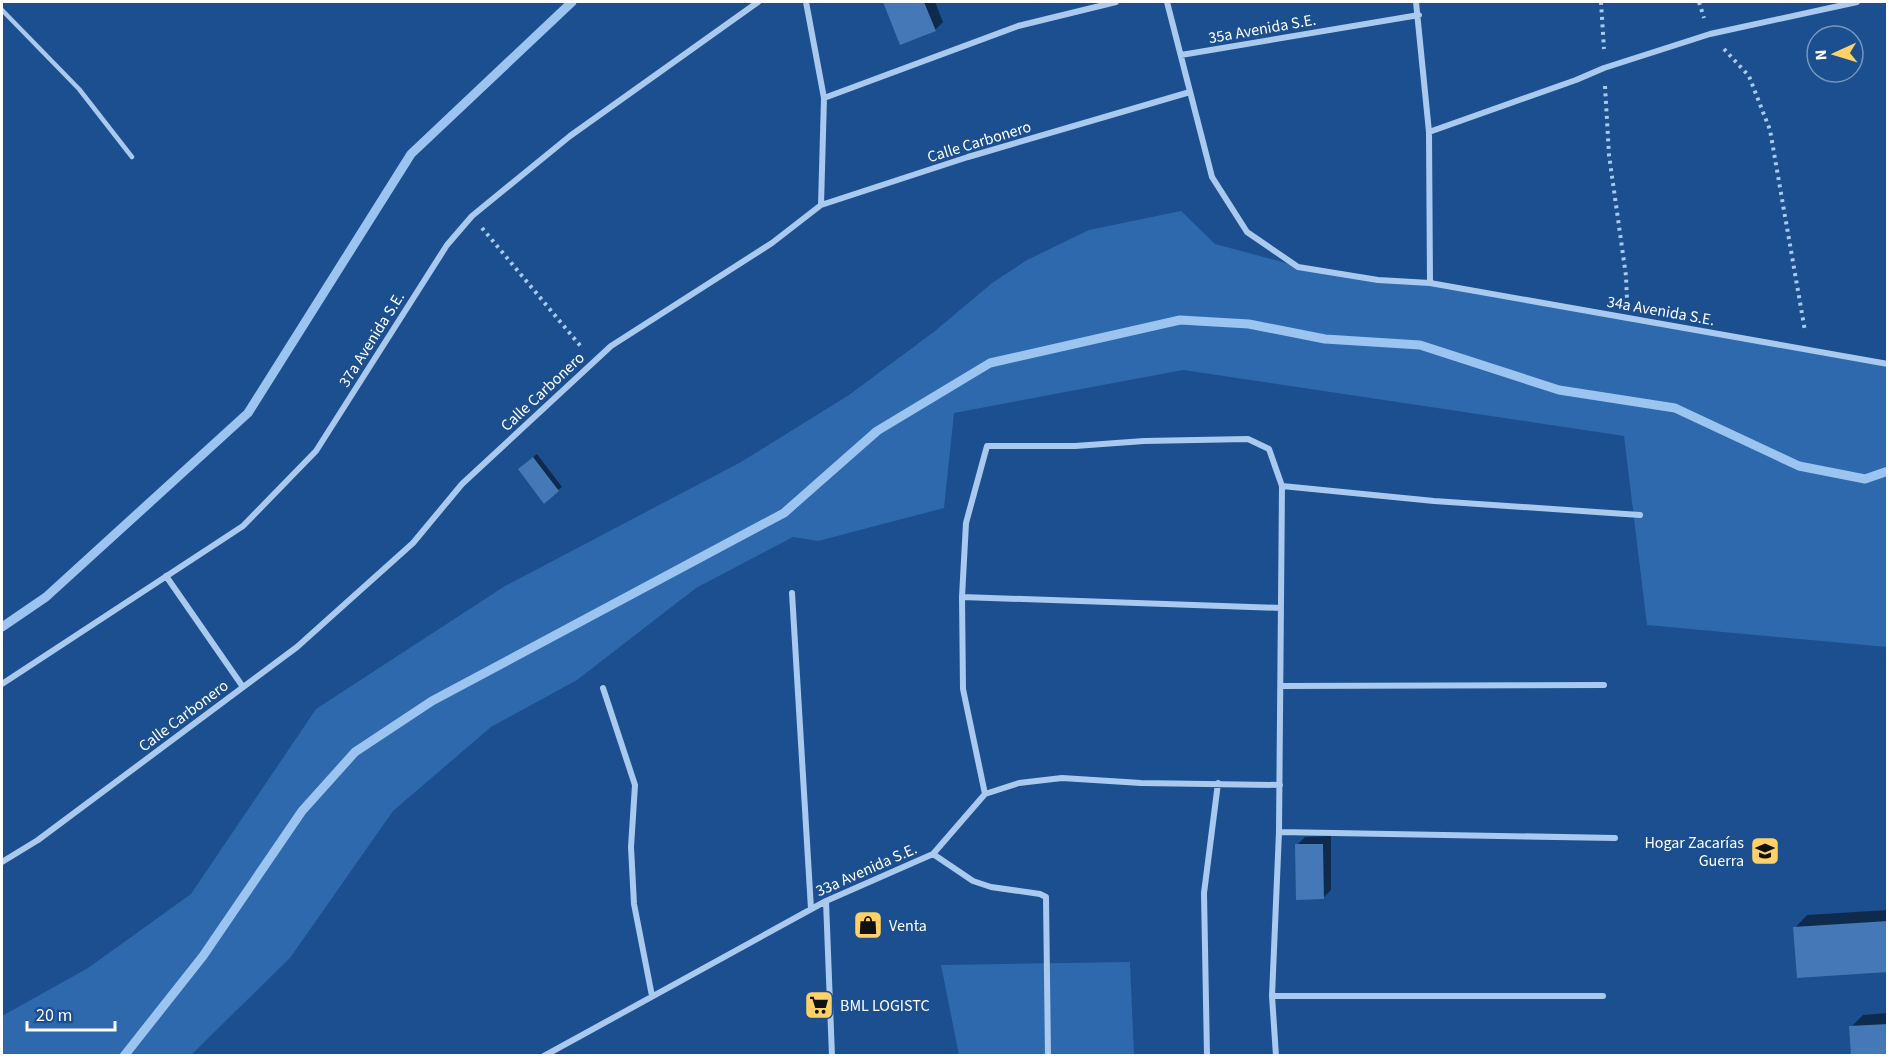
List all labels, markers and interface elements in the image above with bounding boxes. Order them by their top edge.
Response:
street label: 35a Avenida S.E. [1207,9,1318,49]
north arrow [1805,24,1865,84]
text: N [1810,49,1832,61]
street label: Calle Carbonero [925,116,1034,168]
street label: 37a Avenida S.E. [334,288,410,392]
street label: 34a Avenida S.E. [1605,291,1716,331]
street label: Calle Carbonero [496,347,590,436]
street label: Calle Carbonero [134,675,233,757]
place label: Hogar Zacarías Guerra [1644,832,1744,872]
school or university icon: Hogar Zacarías Guerra [1749,835,1781,867]
street label: 33a Avenida S.E. [812,838,921,902]
shop icon: Venta [852,909,884,941]
place label: Venta [889,915,927,937]
supermarket icon: BML LOGISTC [803,989,835,1021]
scale bar [27,994,116,1032]
place label: BML LOGISTC [840,995,930,1017]
text: 20 m [36,1003,72,1028]

